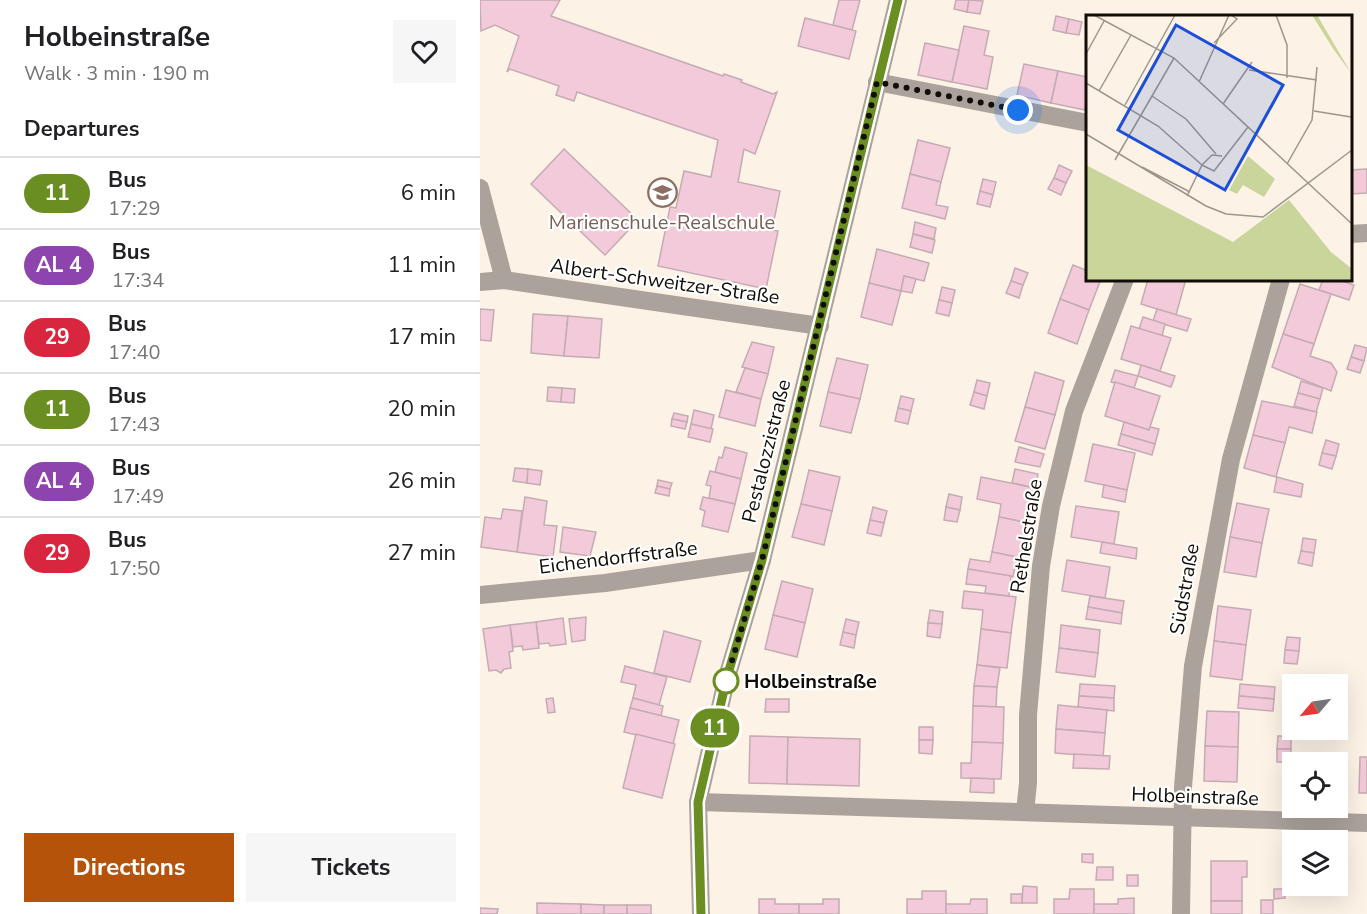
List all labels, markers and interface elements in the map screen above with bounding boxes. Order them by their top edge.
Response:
inset map [1086,15,1352,280]
text: Holbeinstraße [24,18,210,56]
button: heart [393,20,456,83]
text: Walk · 3 min · 190 m [24,60,210,87]
your location [1003,95,1033,125]
text: Departures [24,114,139,144]
text: Bus [108,165,147,195]
school or university icon: Marienschule-Realschule [646,176,678,208]
text: 6 min [401,178,456,208]
text: 11 [44,179,70,207]
text: 17:29 [108,195,161,222]
place label: Marienschule-Realschule [549,209,775,236]
text: Bus [112,237,150,267]
text: 11 min [388,250,456,280]
text: AL 4 [36,251,82,279]
street label: Albert-Schweitzer-Straße [548,252,781,311]
text: 17:34 [112,267,164,294]
text: Bus [108,309,147,339]
text: 17 min [388,322,456,352]
text: 29 [44,323,70,351]
text: 17:40 [108,339,161,366]
street label: Pestalozzistraße [736,377,797,526]
text: Bus [108,381,147,411]
text: 20 min [388,394,456,424]
text: 11 [44,395,70,423]
text: 17:43 [108,411,161,438]
text: Bus [112,453,150,483]
text: 26 min [388,466,456,496]
text: AL 4 [36,467,82,495]
street label: Rethelstraße [1004,477,1049,595]
text: 17:49 [112,483,164,510]
text: Bus [108,525,147,555]
street label: Eichendorffstraße [537,534,699,581]
text: 27 min [388,538,456,568]
text: 29 [44,539,70,567]
street label: Südstraße [1163,541,1206,637]
text: 17:50 [108,555,161,582]
marker: Holbeinstraße [713,668,739,694]
place label: Holbeinstraße [744,668,877,695]
north arrow [1282,674,1348,740]
map controls [1282,674,1348,896]
line badge: 11 [688,708,742,748]
text: 11 [702,714,728,742]
button: locate [1282,752,1348,818]
street label: Holbeinstraße [1131,781,1259,812]
button: layers [1282,830,1348,896]
button: Directions [24,833,234,902]
button: Tickets [246,833,456,902]

